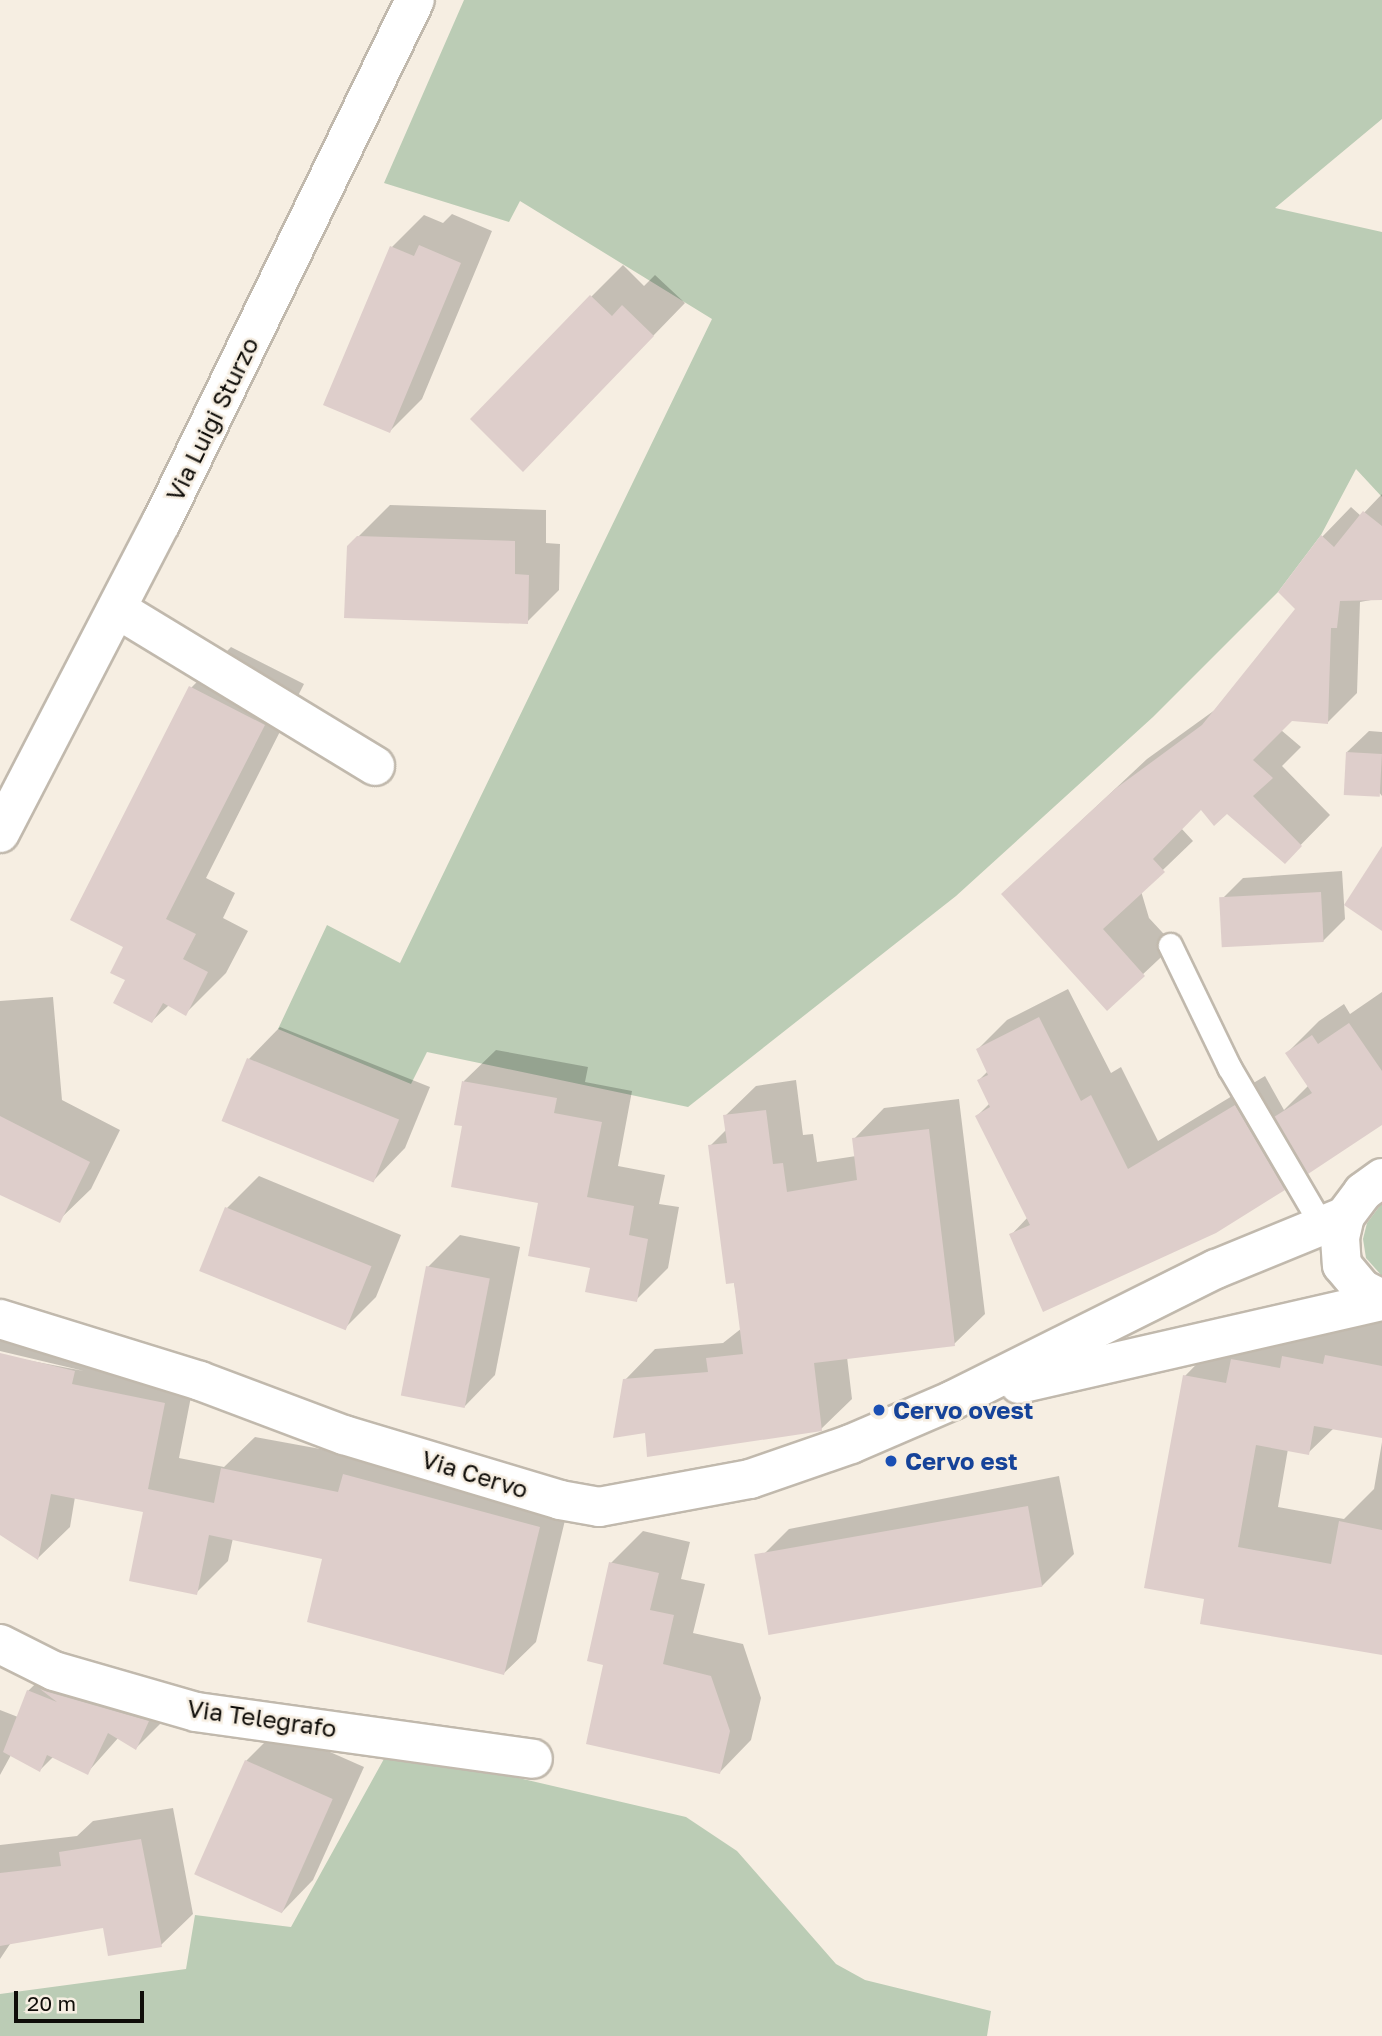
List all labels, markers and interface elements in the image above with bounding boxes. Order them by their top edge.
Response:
street label: Via Luigi Sturzo [160,332,264,506]
place label: Cervo ovest [893,1396,1033,1424]
marker: Cervo ovest [871,1402,887,1418]
street label: Via Cervo [418,1444,532,1504]
place label: Cervo est [905,1447,1018,1475]
marker: Cervo est [883,1453,899,1469]
street label: Via Telegrafo [186,1693,338,1743]
scale bar [18,1976,147,2020]
text: 20 m [27,1990,76,2016]

